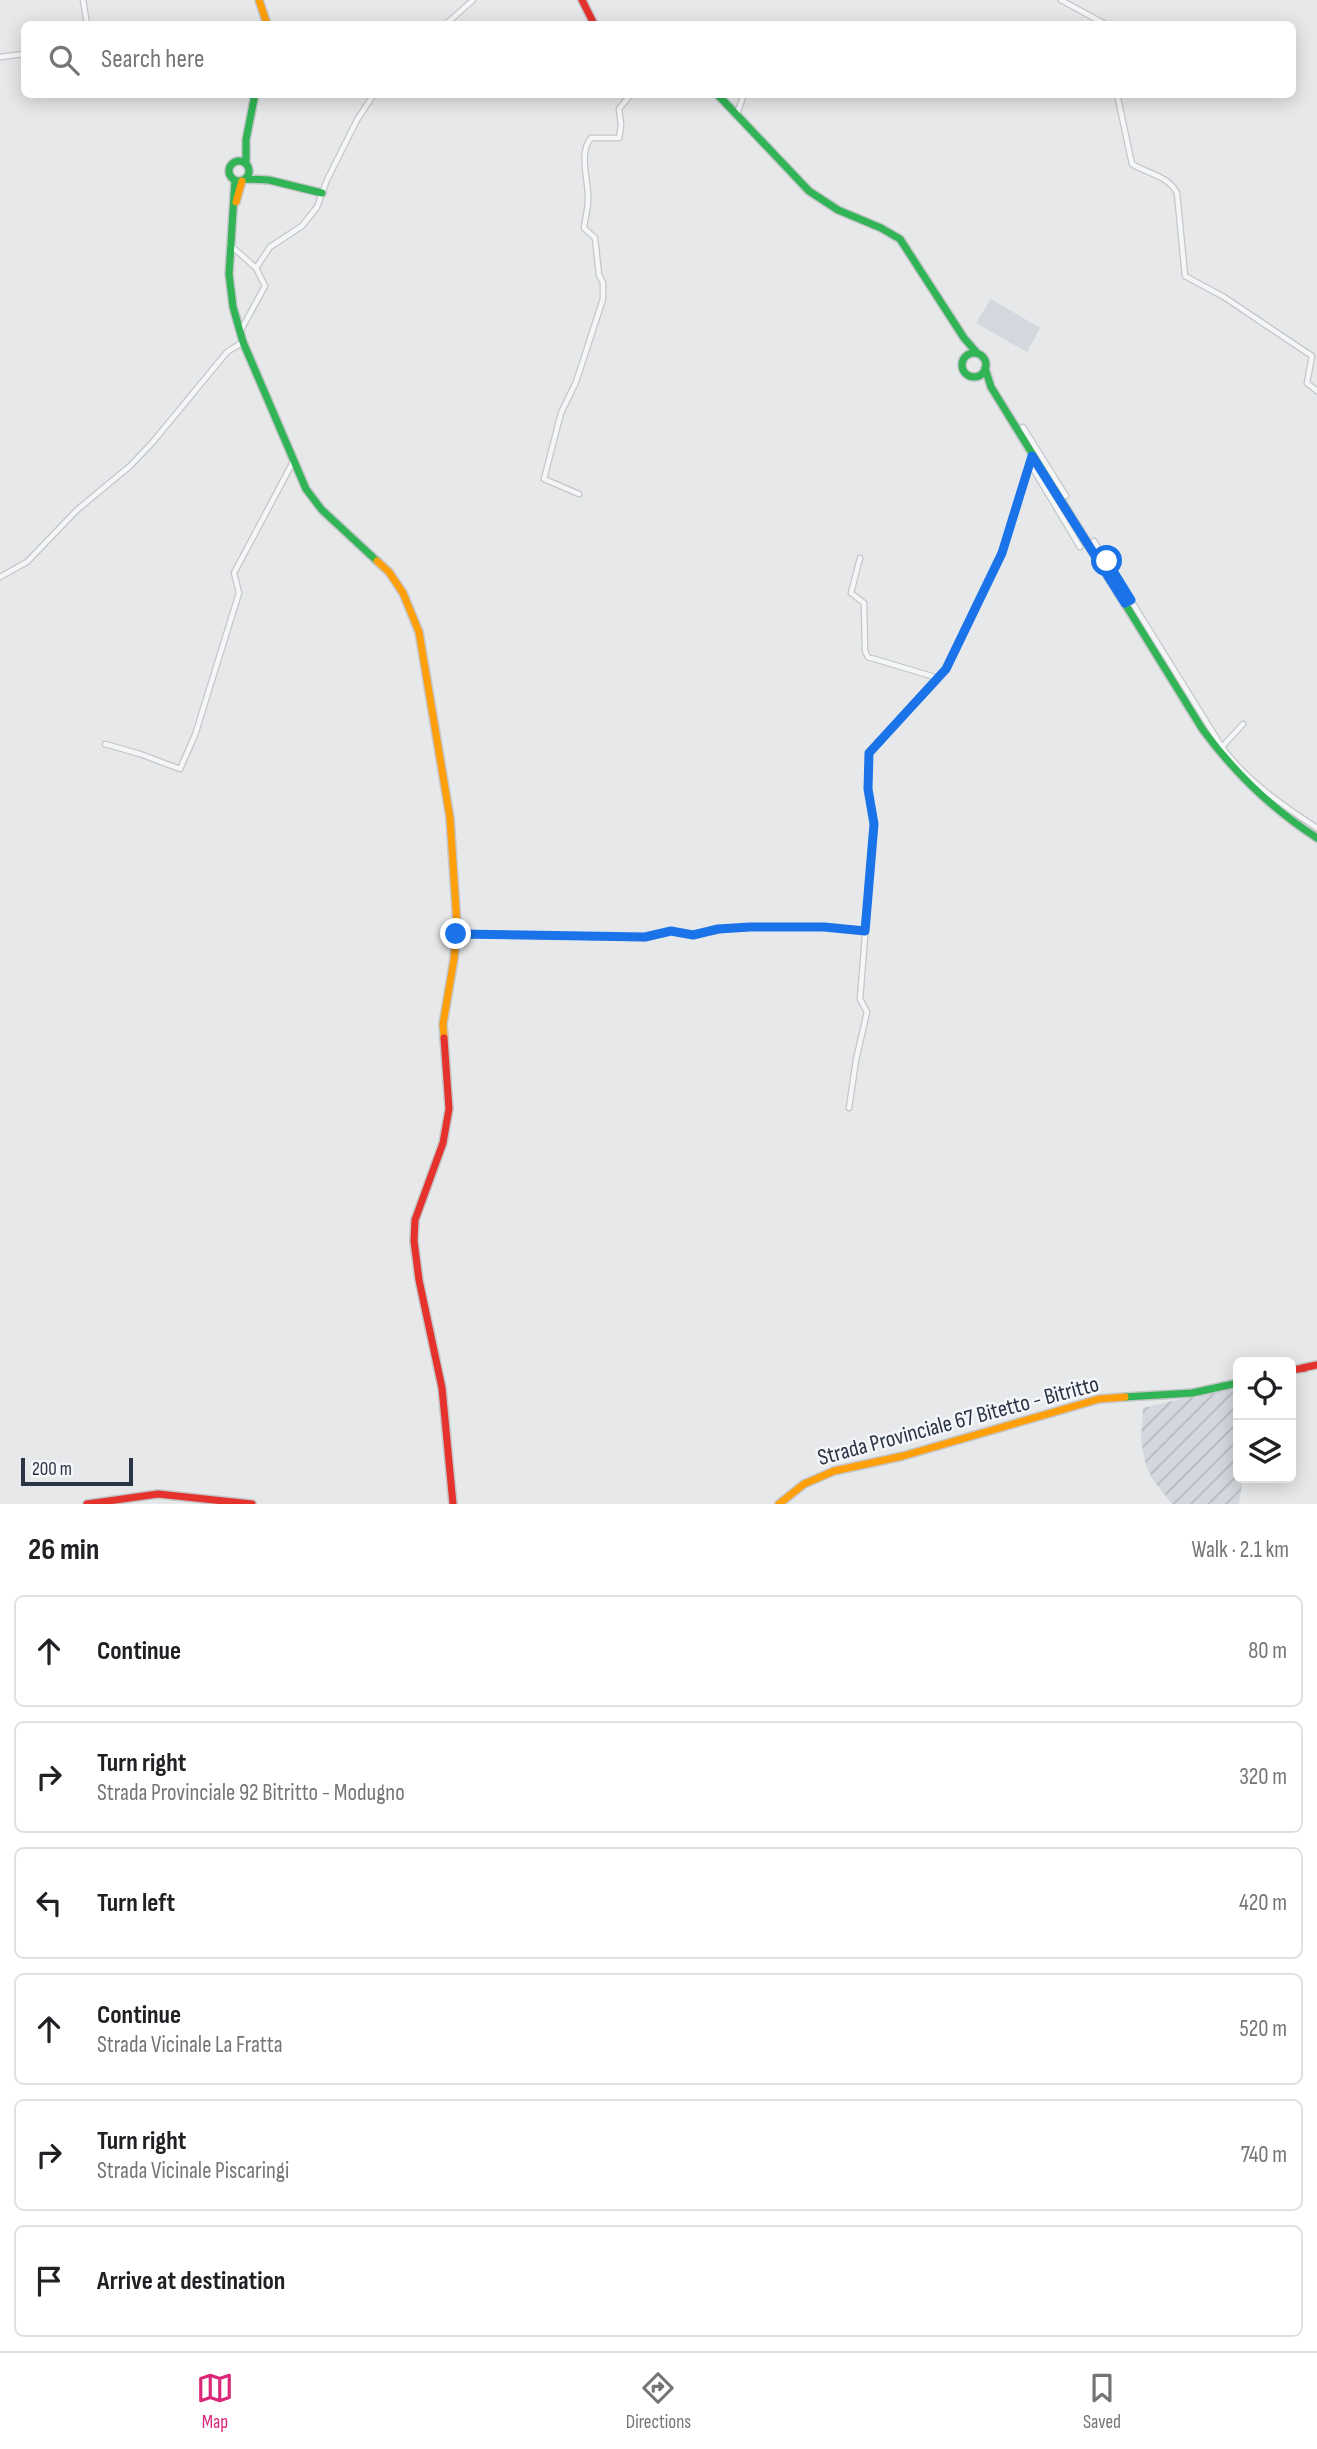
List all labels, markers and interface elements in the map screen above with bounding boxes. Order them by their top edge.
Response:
search box [21,21,1296,98]
icon: search [45,41,83,79]
text: Search here [101,44,204,75]
route start [1091,545,1122,576]
route end [440,918,471,949]
map controls [1233,1357,1296,1483]
button: locate [1233,1357,1296,1420]
street label: Strada Provinciale 67 Bitetto - Bitritto [814,1370,1102,1472]
button: layers [1233,1420,1296,1483]
scale bar [21,1455,133,1487]
text: 200 m [32,1458,72,1481]
text: 26 min [28,1532,99,1568]
text: Walk · 2.1 km [1192,1536,1289,1564]
icon: ahead [30,1632,68,1670]
text: Continue [97,1636,181,1667]
text: 80 m [1248,1637,1287,1665]
text: Turn right [97,1748,186,1779]
icon: right [30,1758,68,1796]
text: 320 m [1239,1763,1287,1791]
text: Strada Provinciale 92 Bitritto - Modugno [97,1779,405,1807]
icon: left [30,1884,68,1922]
text: Turn left [97,1888,175,1919]
text: 420 m [1239,1889,1287,1917]
text: Continue [97,2000,181,2031]
icon: ahead [30,2010,68,2048]
text: 520 m [1240,2015,1287,2043]
text: Strada Vicinale La Fratta [97,2031,283,2059]
text: Turn right [97,2126,186,2157]
icon: right [30,2136,68,2174]
text: 740 m [1241,2141,1287,2169]
text: Strada Vicinale Piscaringi [97,2157,289,2185]
icon: arrive [30,2262,68,2300]
text: Arrive at destination [97,2266,285,2297]
tab: Map [196,2369,234,2434]
tab: Directions [626,2369,691,2434]
tab: Saved [1083,2369,1121,2434]

